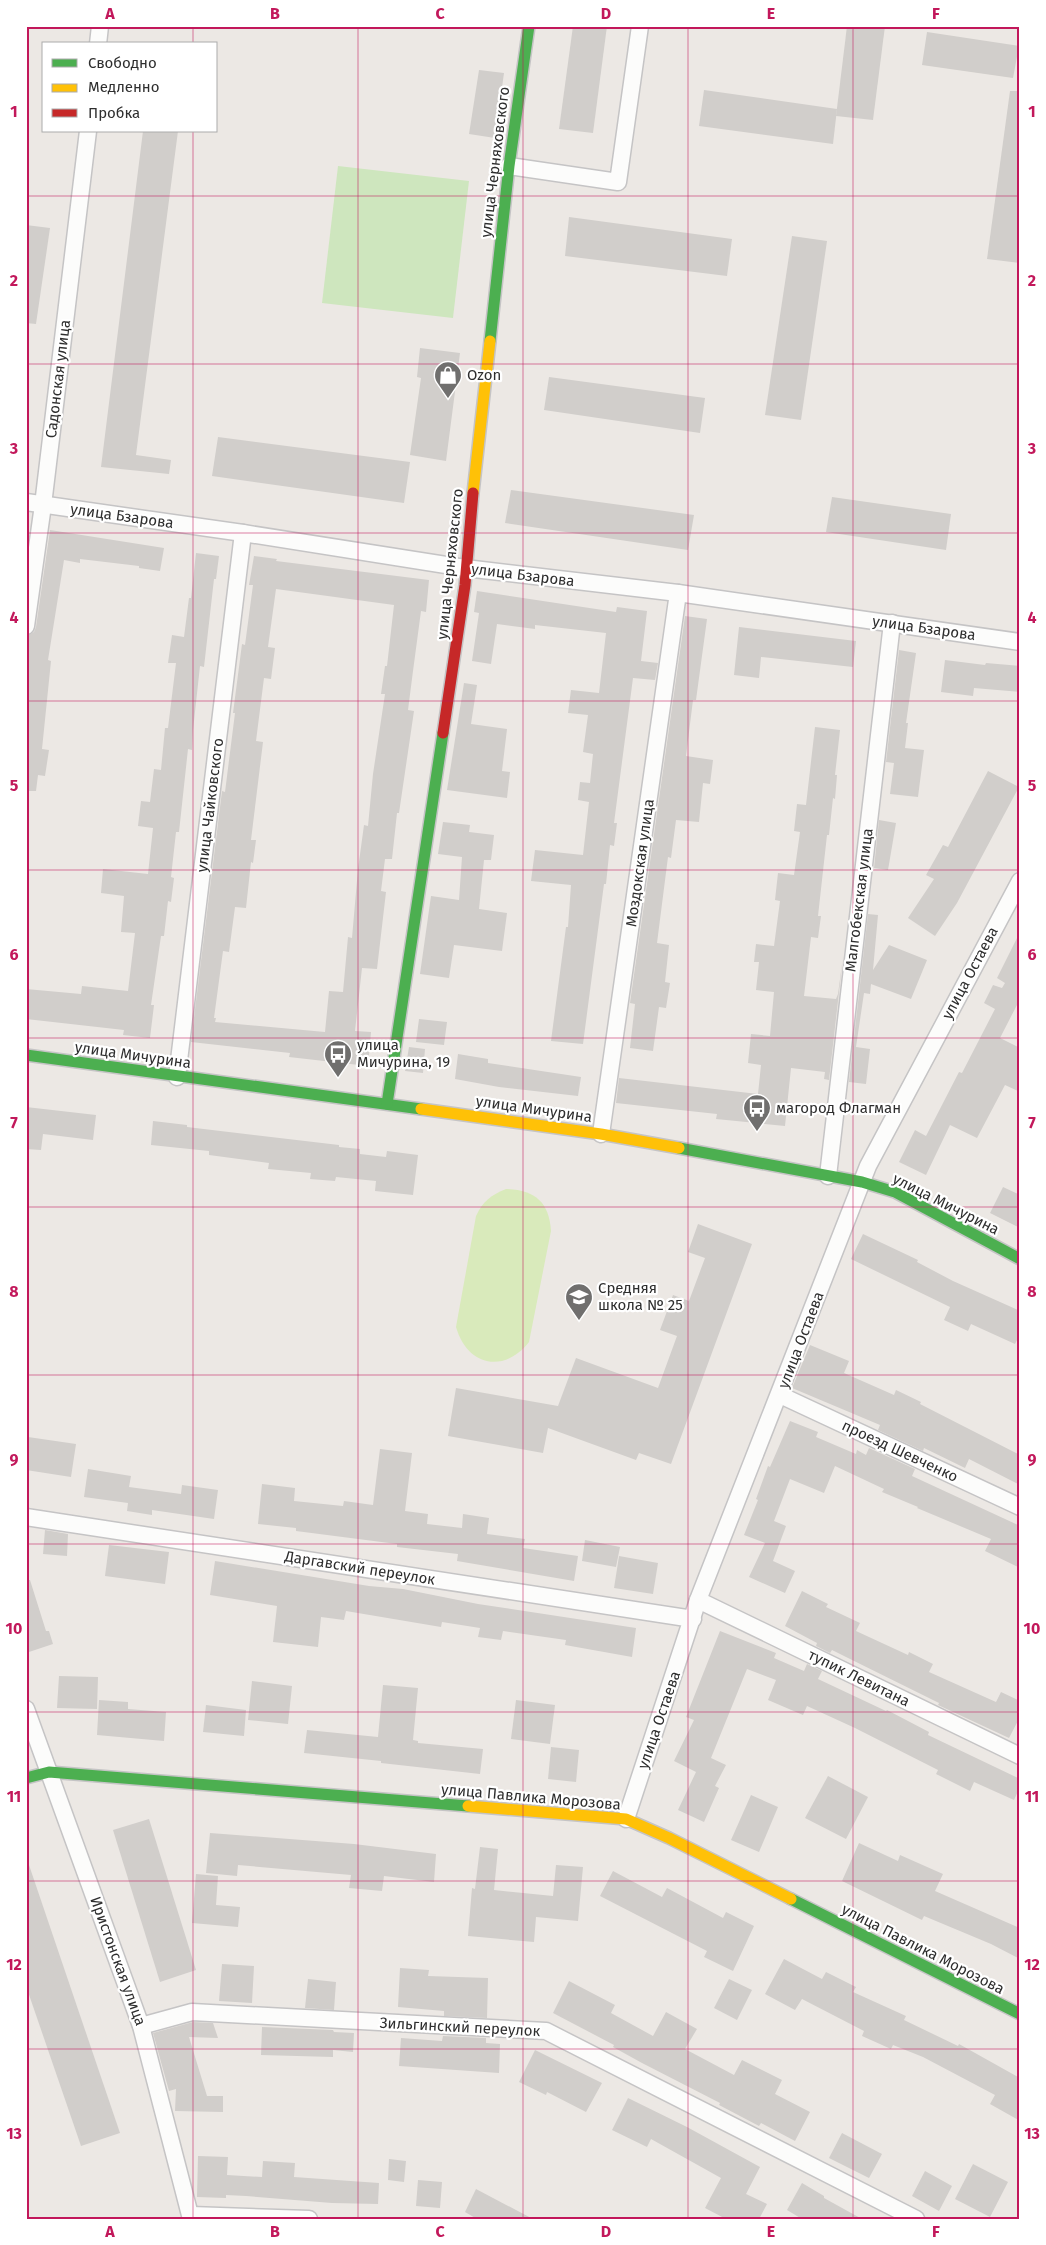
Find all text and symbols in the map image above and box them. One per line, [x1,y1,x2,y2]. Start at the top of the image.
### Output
text: A [104,4,115,23]
text: B [270,4,280,23]
text: C [435,4,445,23]
text: D [601,4,611,23]
text: E [767,4,775,23]
text: F [932,4,940,23]
legend [42,42,218,132]
text: Свободно [88,54,157,72]
text: Медленно [88,78,160,96]
street label: улица Черняховского [477,86,513,238]
text: 1 [10,102,18,121]
text: 1 [1028,102,1036,121]
text: Пробка [88,104,140,122]
text: 2 [10,271,18,290]
text: 2 [1028,271,1036,290]
street label: Садонская улица [42,319,74,439]
shop icon: Ozon [433,360,463,399]
place label: Ozon [467,366,501,384]
text: 3 [9,439,18,458]
text: 3 [1027,439,1036,458]
street label: улица Черняховского [433,488,467,640]
street label: улица Бзарова [69,500,175,532]
street label: улица Бзарова [470,560,576,590]
text: 4 [9,608,19,627]
text: 4 [1027,608,1037,627]
street label: улица Бзарова [871,612,977,644]
street label: улица Чайковского [193,737,227,873]
text: 5 [10,776,19,795]
text: 5 [1028,776,1037,795]
street label: Моздокская улица [622,798,658,928]
street label: Малгобекская улица [841,827,877,973]
street label: улица Остаева [938,924,1002,1022]
text: 6 [9,945,19,964]
text: 6 [1027,945,1037,964]
place label: улица Мичурина, 19 [357,1036,450,1071]
street label: улица Мичурина [74,1038,192,1072]
bus stop icon: улица Мичурина, 19 [323,1039,353,1078]
street label: улица Мичурина [475,1092,593,1126]
bus stop icon: магород Флагман [742,1093,772,1132]
place label: магород Флагман [776,1099,901,1117]
text: 7 [10,1113,18,1132]
text: 7 [1028,1113,1036,1132]
street label: улица Мичурина [890,1169,1002,1239]
place label: Средняя школа № 25 [598,1279,683,1314]
text: 8 [9,1282,19,1301]
school or university icon: Средняя школа № 25 [564,1282,594,1321]
text: 8 [1027,1282,1037,1301]
street label: улица Остаева [774,1289,828,1391]
street label: проезд Шевченко [839,1416,961,1486]
text: 9 [10,1450,19,1469]
text: 9 [1028,1450,1037,1469]
street label: Даргавский переулок [283,1547,437,1589]
text: 10 [6,1619,22,1638]
text: 10 [1024,1619,1040,1638]
street label: тупик Левитана [805,1646,913,1710]
street label: улица Остаева [634,1669,684,1771]
street label: улица Павлика Морозова [441,1780,621,1814]
text: 11 [7,1787,21,1806]
text: 11 [1025,1787,1039,1806]
street label: Иристонская улица [86,1894,150,2028]
street label: улица Павлика Морозова [839,1900,1007,1998]
text: 12 [6,1955,22,1974]
text: 12 [1024,1955,1040,1974]
street label: Зильгинский переулок [379,2014,541,2040]
text: 13 [6,2124,22,2143]
text: 13 [1024,2124,1040,2143]
text: A [104,2222,115,2241]
text: B [270,2222,280,2241]
text: C [435,2222,445,2241]
text: D [601,2222,611,2241]
text: E [767,2222,775,2241]
text: F [932,2222,940,2241]

